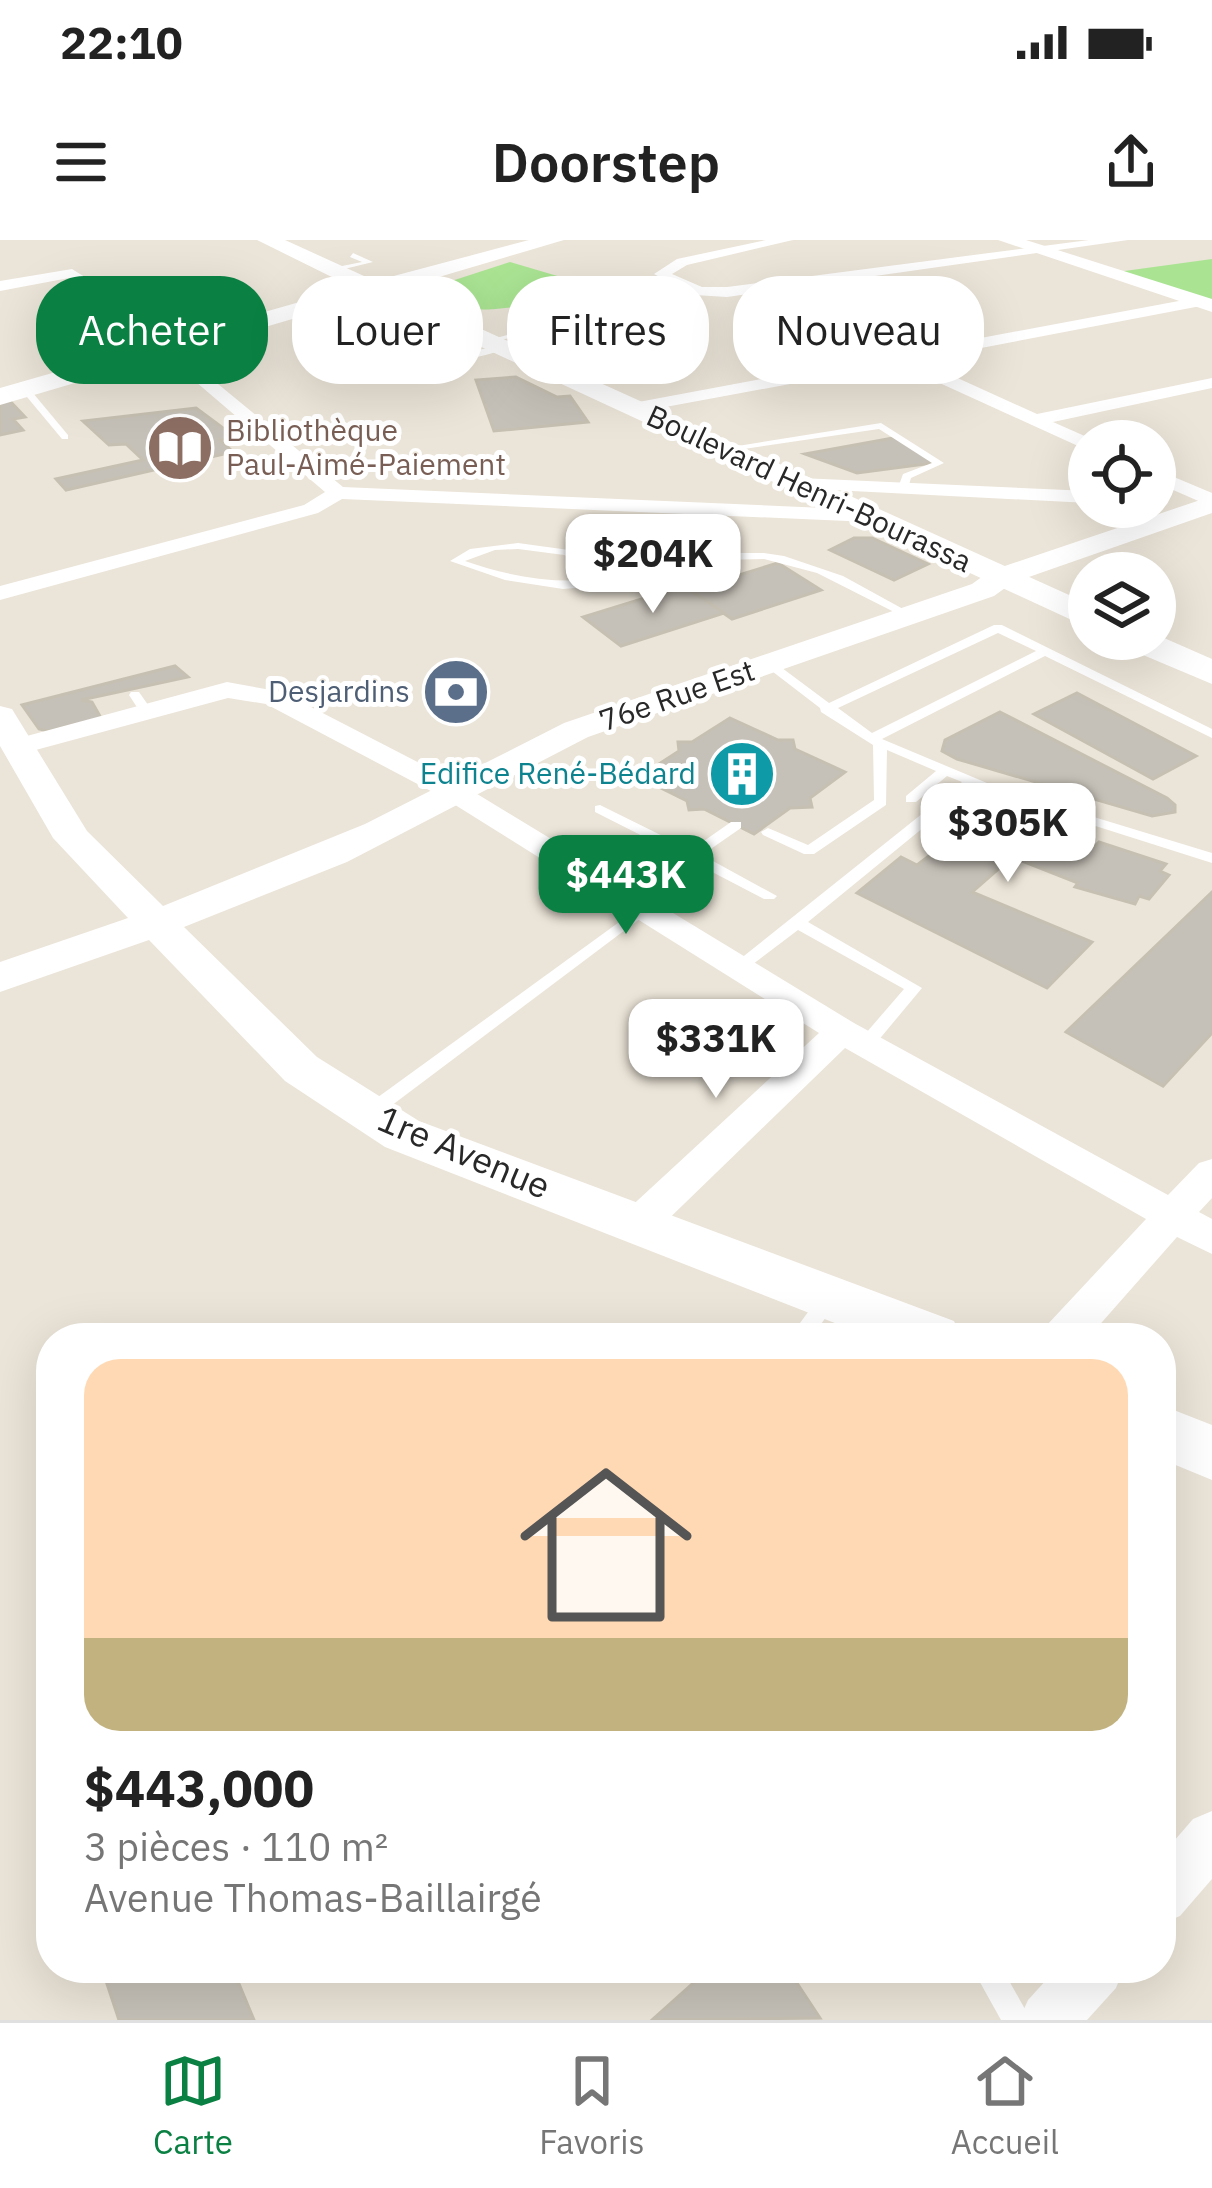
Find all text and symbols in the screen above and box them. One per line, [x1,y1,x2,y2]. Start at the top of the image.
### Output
text: 22:10 [60,13,183,71]
text: Doorstep [492,127,720,197]
icon: menu [48,129,114,195]
icon: share [1098,129,1164,195]
chip: Acheter [36,276,268,384]
chip: Louer [292,276,483,384]
chip: Filtres [507,276,709,384]
chip: Nouveau [733,276,984,384]
street label: Boulevard Henri-Bourassa [641,395,978,580]
place label: Bibliothèque Paul-Aimé-Paiement [226,410,506,483]
library icon: Bibliothèque Paul-Aimé-Paiement [145,413,215,483]
map controls [1068,420,1176,660]
button: locate [1068,420,1176,528]
pin: $204K [569,514,737,616]
text: $204K [593,527,713,578]
button: layers [1068,552,1176,660]
street label: 76e Rue Est [594,650,759,739]
bank icon: Desjardins [421,657,491,727]
place label: Desjardins [268,671,410,710]
building icon: Edifice René-Bédard [707,739,777,809]
place label: Edifice René-Bédard [420,753,696,792]
pin: $305K [924,783,1092,885]
text: $305K [948,796,1068,847]
pin: $443K [542,835,710,937]
text: $443K [566,848,686,899]
pin: $331K [632,999,800,1101]
text: $331K [656,1012,776,1063]
street label: 1re Avenue [371,1094,558,1209]
icon: home [498,1437,714,1653]
text: $443,000 [84,1755,314,1821]
text: 3 pièces · 110 m² [84,1821,388,1872]
text: Avenue Thomas-Baillairgé [84,1872,542,1923]
tab: Carte [153,2048,233,2163]
tab: Favoris [539,2048,645,2163]
tab: Accueil [951,2048,1059,2163]

